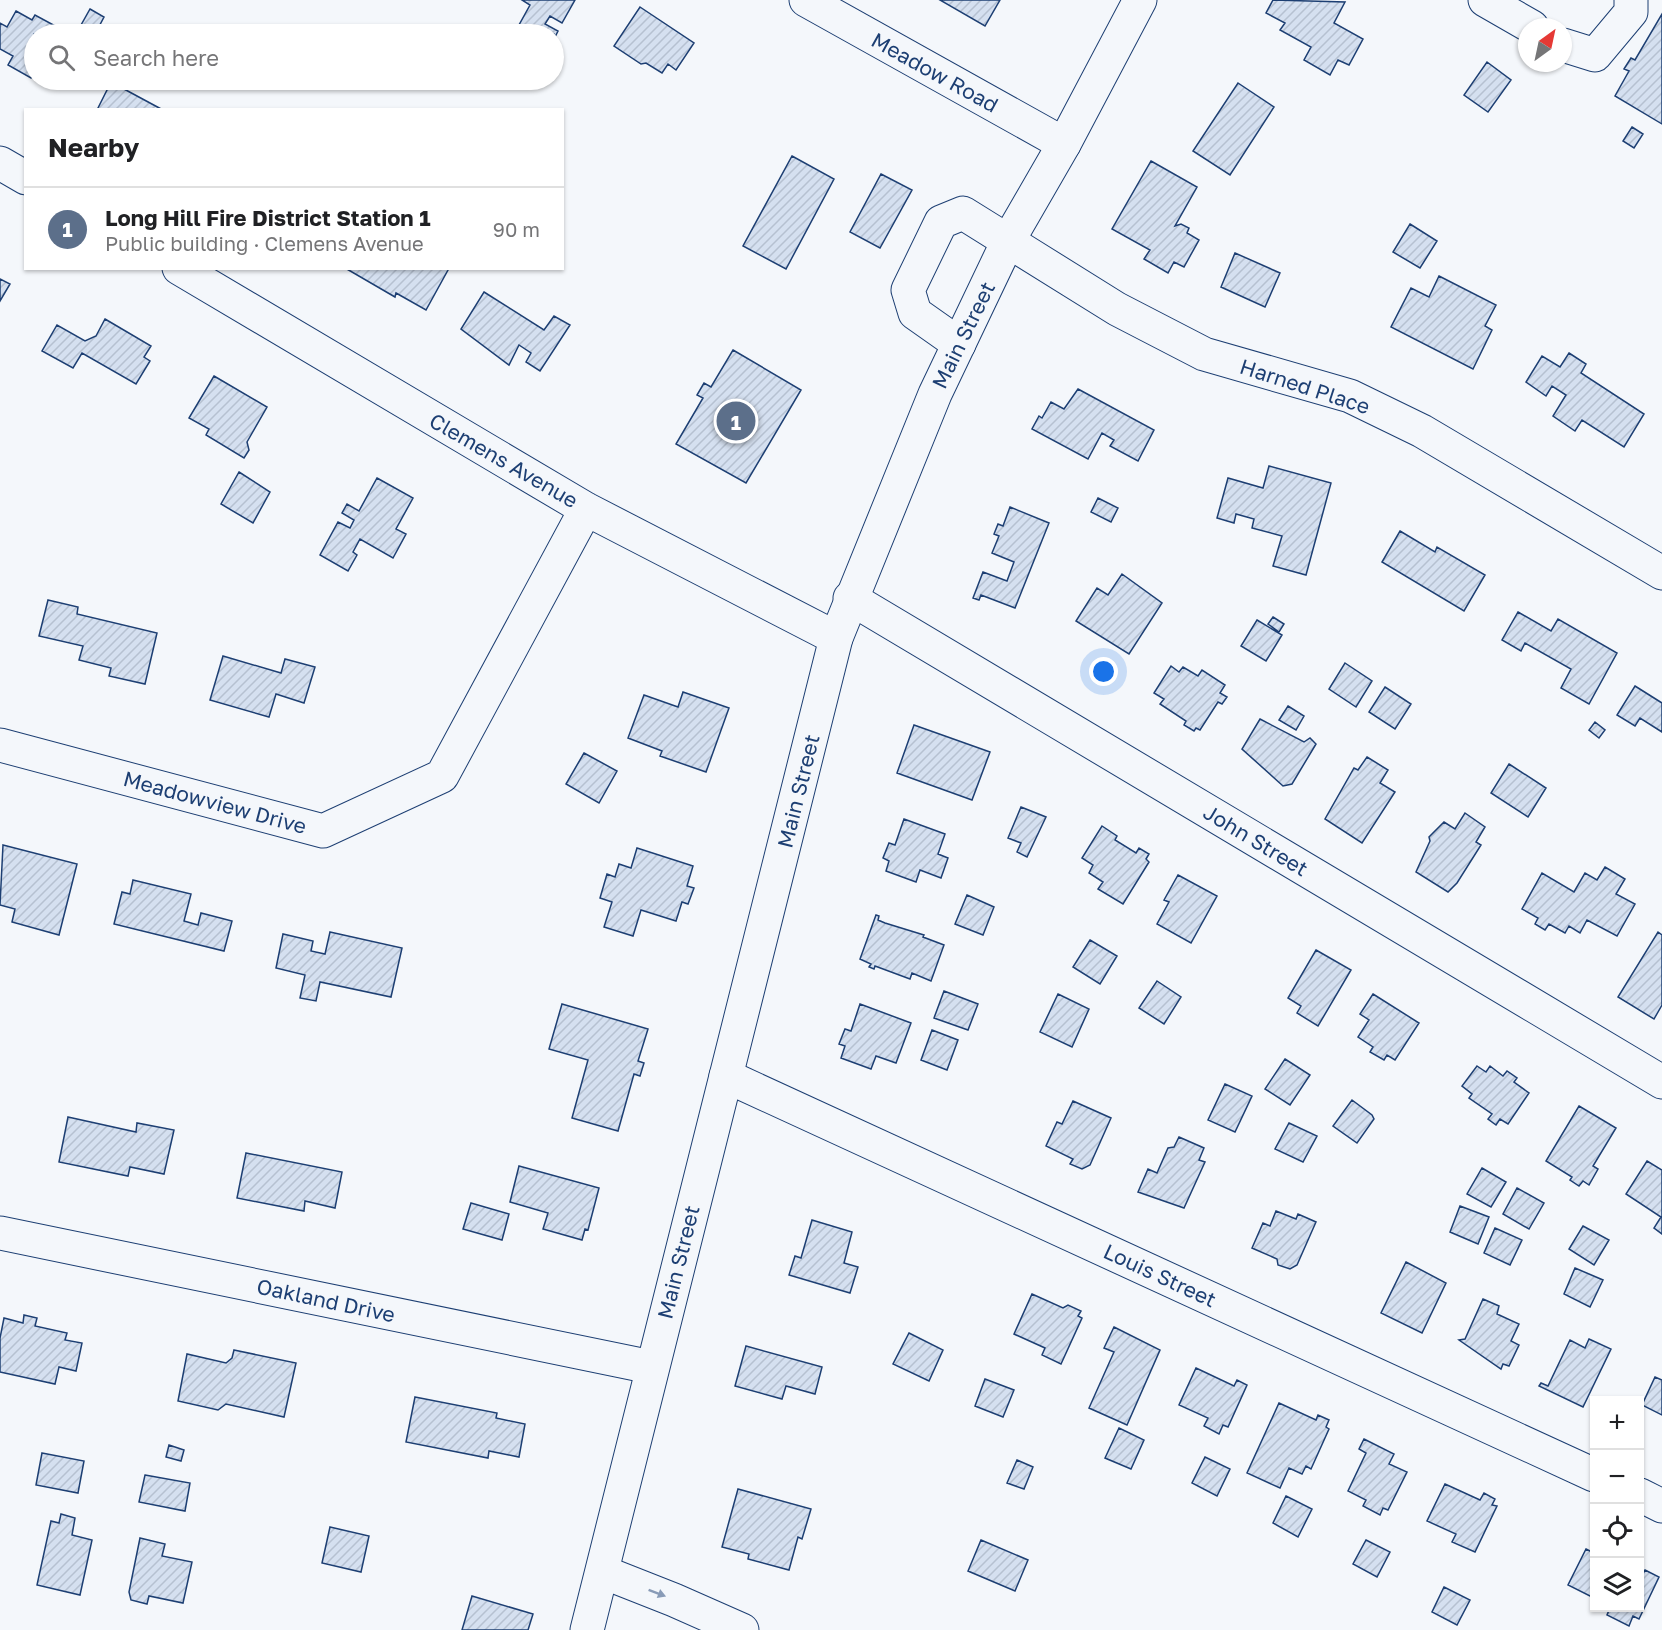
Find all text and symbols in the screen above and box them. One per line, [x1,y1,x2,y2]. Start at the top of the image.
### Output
north arrow [1518,18,1572,72]
search box [24,24,564,90]
street label: Meadow Road [867,26,1003,118]
icon: search [45,41,78,74]
text: Search here [93,44,219,71]
text: Nearby [48,132,139,163]
text: Long Hill Fire District Station 1 [105,204,431,231]
text: 1 [62,217,73,241]
text: 90 m [493,217,540,241]
text: Public building · Clemens Avenue [105,231,424,255]
street label: Main Street [926,277,1000,393]
street label: Harned Place [1237,353,1373,419]
pin: 1 [716,398,756,444]
street label: Clemens Avenue [425,407,583,513]
your location [1089,657,1118,686]
street label: Main Street [771,732,825,850]
street label: Meadowview Drive [121,765,309,839]
street label: John Street [1199,799,1313,881]
street label: Main Street [651,1203,705,1321]
street label: Louis Street [1100,1238,1220,1312]
street label: Oakland Drive [254,1273,398,1327]
map controls [1590,1396,1644,1612]
button: + [1590,1396,1644,1450]
button: − [1590,1450,1644,1504]
button: locate [1590,1504,1644,1558]
button: layers [1590,1558,1644,1612]
one-way arrow [648,1589,666,1598]

